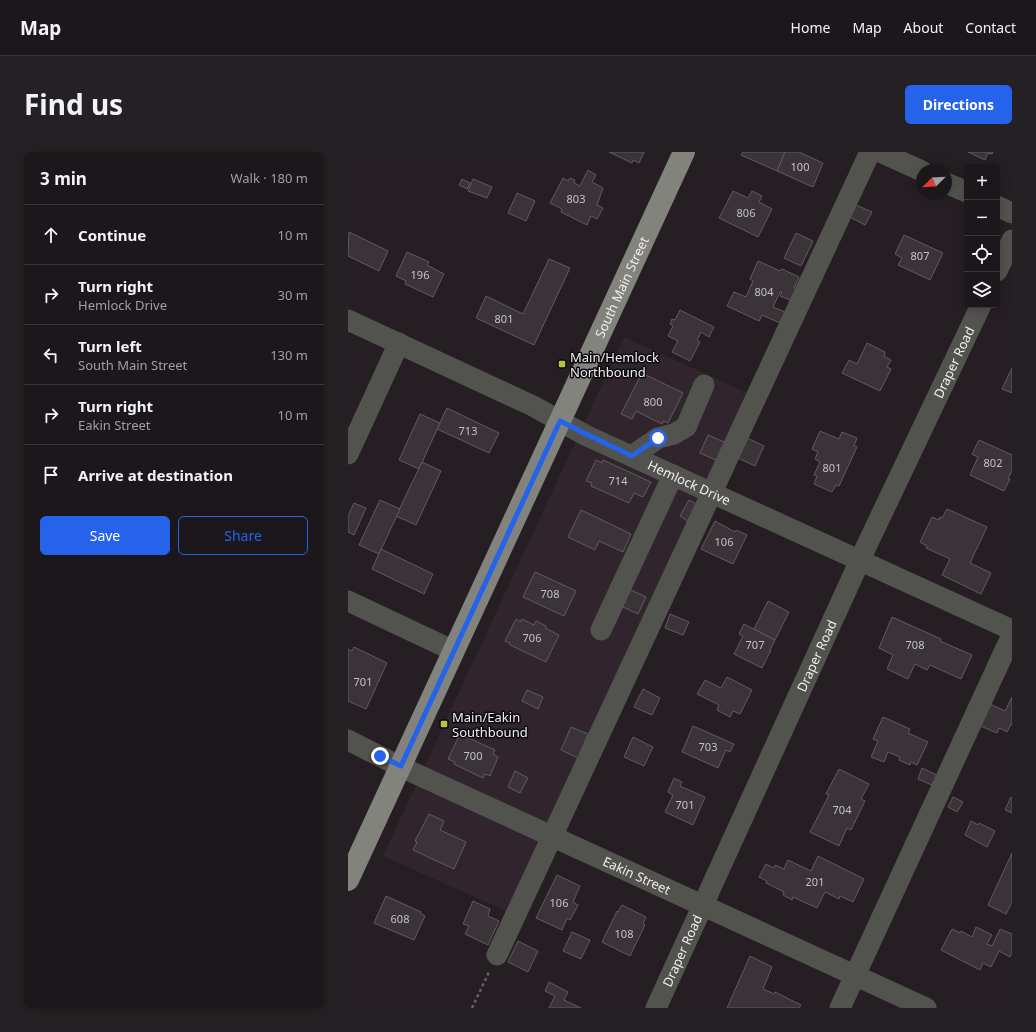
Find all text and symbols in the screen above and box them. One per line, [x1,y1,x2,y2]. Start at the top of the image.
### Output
text: Map [20,15,61,41]
text: Home [791,18,830,37]
text: Map [852,18,882,37]
text: About [904,18,943,37]
text: Contact [965,18,1016,37]
text: Find us [24,85,123,123]
button: Directions [905,85,1012,124]
house number: 100 [791,159,809,174]
north arrow [916,164,952,200]
map controls [964,164,1000,308]
button: + [964,164,1000,200]
text: 3 min [40,167,87,190]
text: Walk · 180 m [230,169,308,187]
house number: 803 [567,191,585,206]
button: − [964,200,1000,236]
house number: 806 [737,205,755,220]
icon: ahead [40,224,62,246]
text: Continue [78,225,146,245]
text: 10 m [278,226,308,244]
street label: South Main Street [591,233,653,341]
button: locate [964,236,1000,272]
house number: 807 [911,248,929,263]
house number: 196 [411,267,429,282]
button: layers [964,272,1000,308]
text: Turn right [78,276,153,296]
icon: right [40,284,62,306]
house number: 804 [755,284,774,299]
text: 30 m [278,286,308,304]
text: Hemlock Drive [78,296,167,314]
house number: 801 [495,311,513,326]
street label: Draper Road [929,324,978,401]
text: Turn left [78,336,142,356]
icon: left [40,344,62,366]
text: 130 m [270,346,308,364]
place label: Main/Hemlock Northbound [570,348,659,381]
text: South Main Street [78,356,187,374]
marker: Main/Hemlock Northbound [557,359,567,369]
house number: 800 [644,394,662,409]
text: Turn right [78,396,153,416]
icon: right [40,404,62,426]
text: 10 m [278,406,308,424]
text: Eakin Street [78,416,151,434]
house number: 713 [459,423,477,438]
route start [649,429,667,447]
house number: 802 [984,455,1002,470]
street label: Hemlock Drive [645,456,733,509]
house number: 801 [823,460,841,475]
icon: arrive [40,464,62,486]
text: Arrive at destination [78,465,233,485]
house number: 714 [609,473,628,488]
button: Save [40,516,170,555]
button: Share [178,516,308,555]
house number: 106 [715,534,733,549]
house number: 708 [541,586,559,601]
street label: Draper Road [792,617,841,695]
house number: 706 [523,630,541,645]
house number: 707 [746,637,764,652]
house number: 708 [906,637,924,652]
house number: 701 [354,674,372,689]
place label: Main/Eakin Southbound [452,708,528,741]
marker: Main/Eakin Southbound [439,719,449,729]
house number: 703 [699,739,717,754]
route end [371,747,389,765]
house number: 700 [464,748,482,763]
house number: 701 [676,797,694,812]
house number: 704 [833,802,852,817]
street label: Eakin Street [600,852,674,899]
house number: 201 [806,874,824,889]
house number: 106 [550,895,568,910]
house number: 608 [391,911,409,926]
street label: Draper Road [658,912,706,990]
house number: 108 [615,926,633,941]

